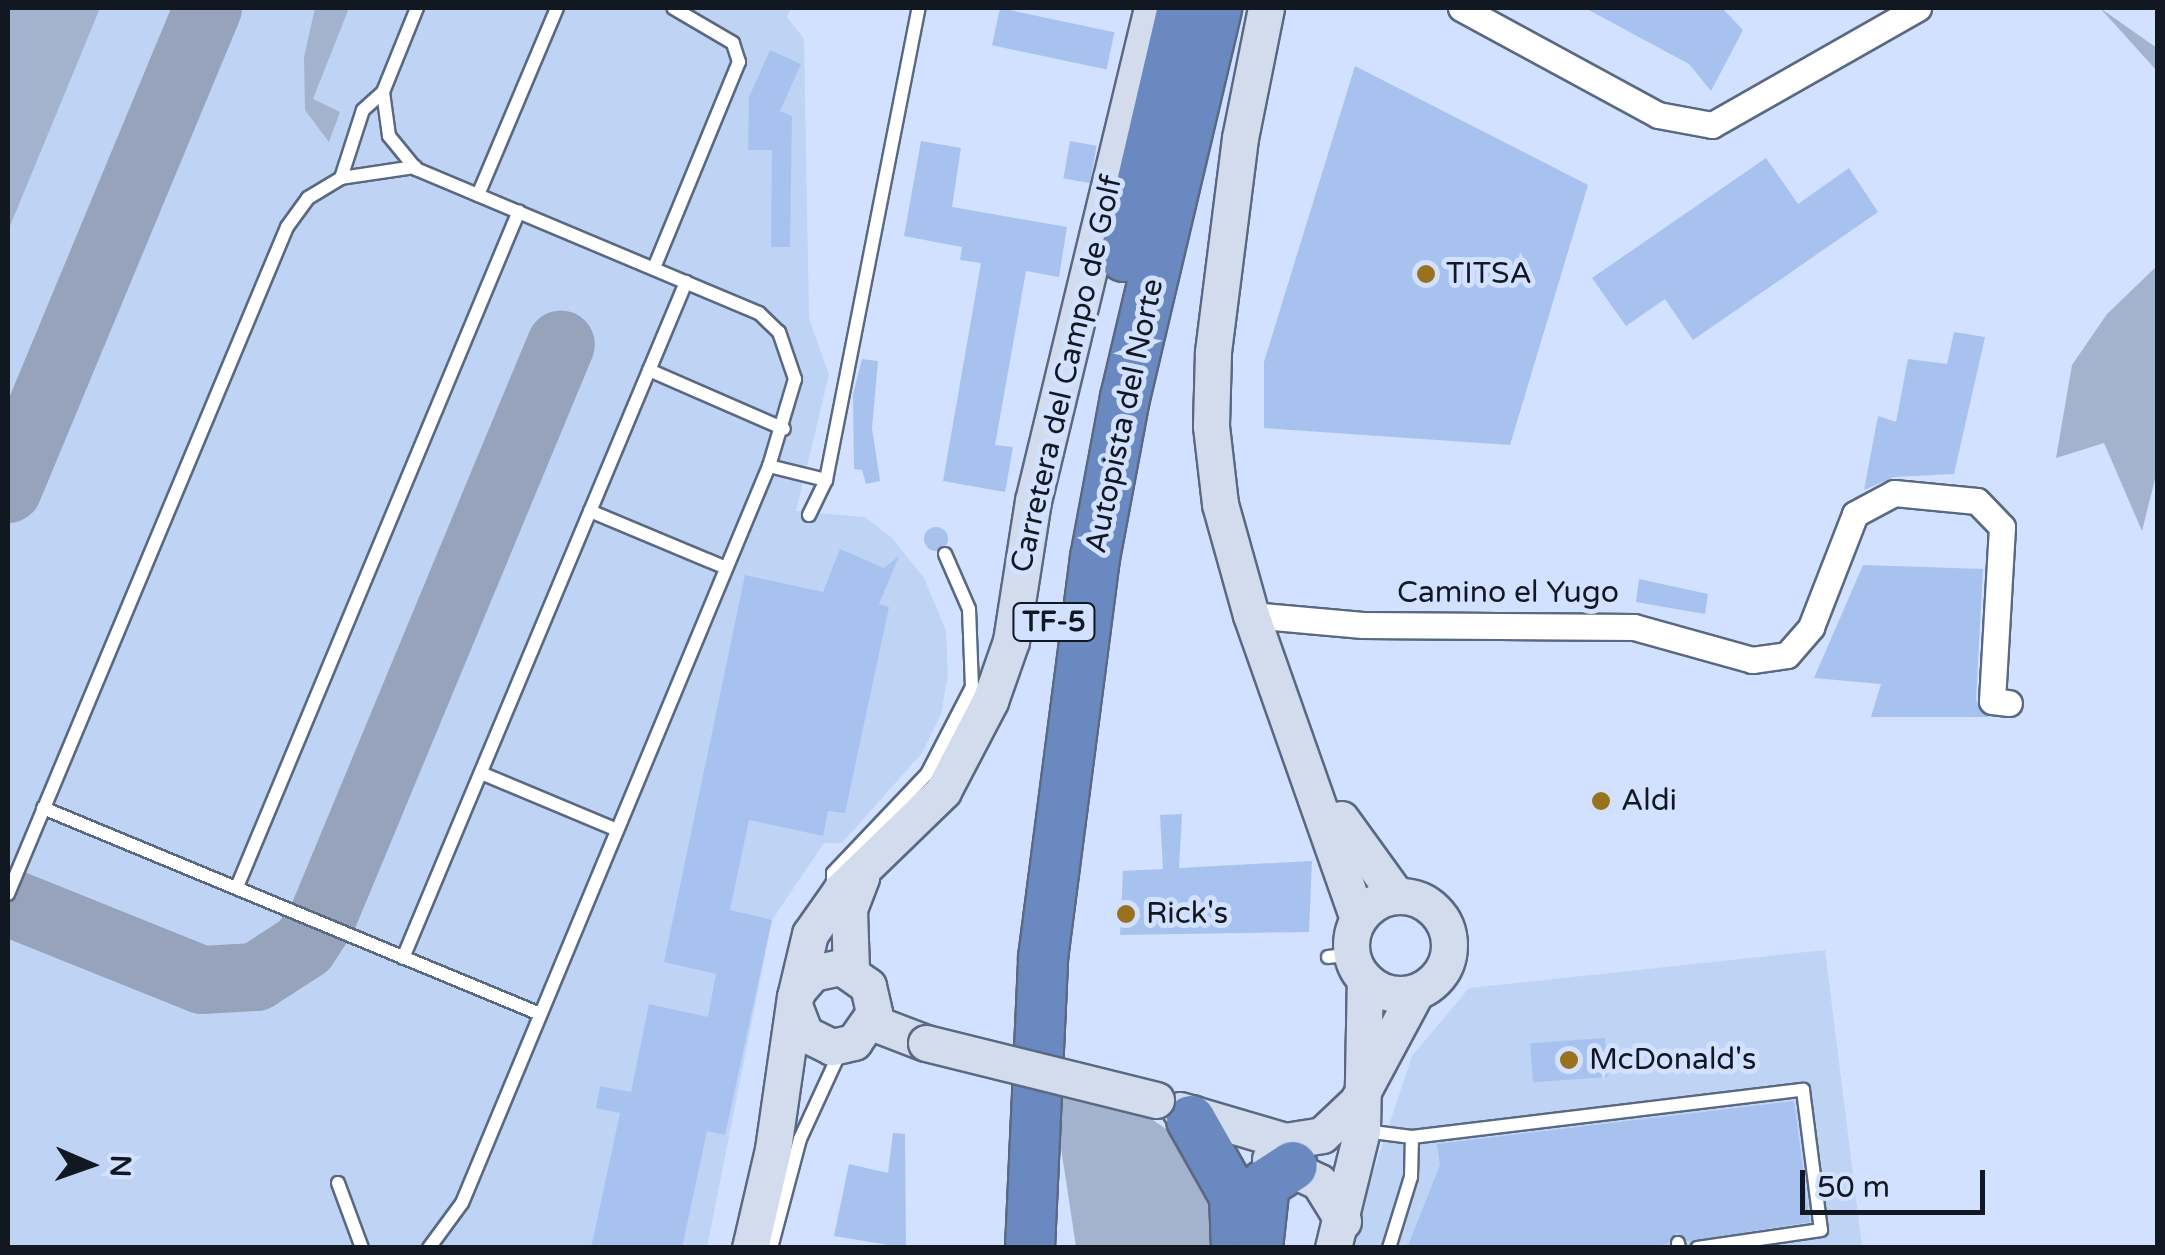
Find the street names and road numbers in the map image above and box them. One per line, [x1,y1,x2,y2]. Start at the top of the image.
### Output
street label: Carretera del Campo de Golf [1004,172,1130,576]
street label: Autopista del Norte [1078,276,1172,556]
street label: Camino el Yugo [1397,575,1619,611]
road number: TF-5 [1012,599,1096,645]

